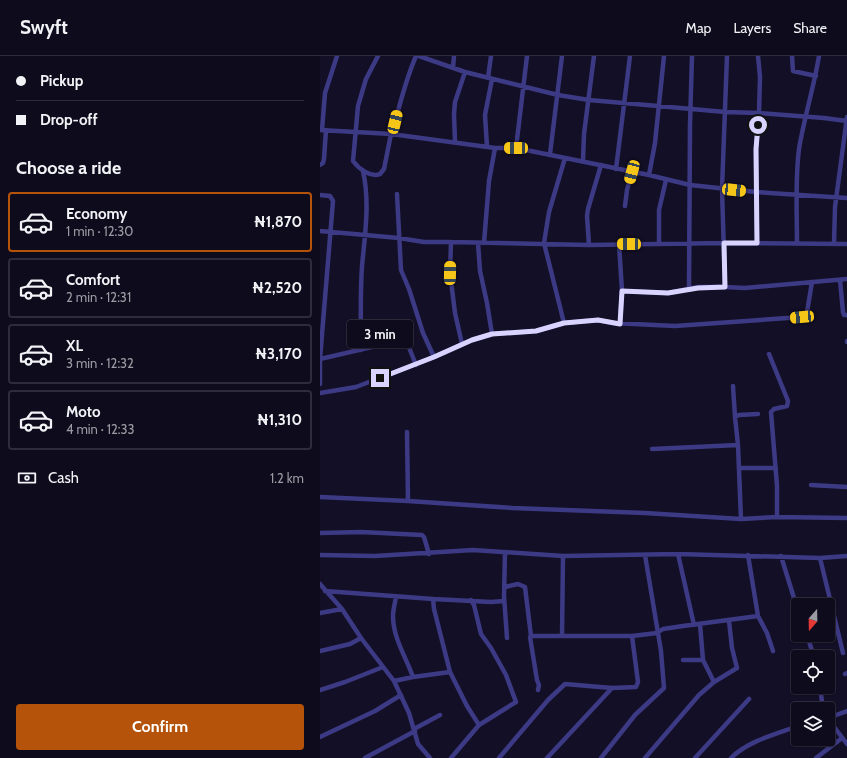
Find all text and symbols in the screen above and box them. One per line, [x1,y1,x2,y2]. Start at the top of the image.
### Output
text: Swyft [20,16,68,39]
text: Map [686,19,711,37]
text: Layers [733,19,771,37]
text: Share [793,19,827,37]
text: Pickup [40,72,83,90]
car [386,109,404,135]
text: Drop-off [40,111,98,129]
route start [749,116,767,134]
car [504,142,528,154]
text: Choose a ride [16,157,121,179]
car [623,159,641,185]
car [721,183,747,197]
icon: car [18,204,54,240]
text: Economy [66,205,127,223]
text: ₦1,870 [254,213,302,231]
text: 1 min · 12:30 [66,223,133,239]
car [617,238,641,250]
car [444,261,456,285]
icon: car [18,270,54,306]
text: Comfort [66,271,120,289]
text: ₦2,520 [252,279,302,297]
text: 2 min · 12:31 [66,289,131,305]
car [790,310,814,324]
callout: 3 min [347,320,413,348]
text: 3 min [364,326,396,342]
icon: car [18,336,54,372]
text: XL [66,337,83,355]
text: ₦3,170 [255,345,302,363]
text: 3 min · 12:32 [66,355,134,371]
route end [371,369,389,387]
icon: car [18,402,54,438]
text: Moto [66,403,100,421]
text: ₦1,310 [257,411,302,429]
text: 4 min · 12:33 [66,421,135,437]
icon: cash [16,467,38,489]
text: Cash [48,469,79,487]
text: 1.2 km [270,470,304,486]
north arrow [791,598,835,642]
map controls [791,598,835,746]
button: locate [791,650,835,694]
button: layers [791,702,835,746]
button: Confirm [16,704,304,750]

